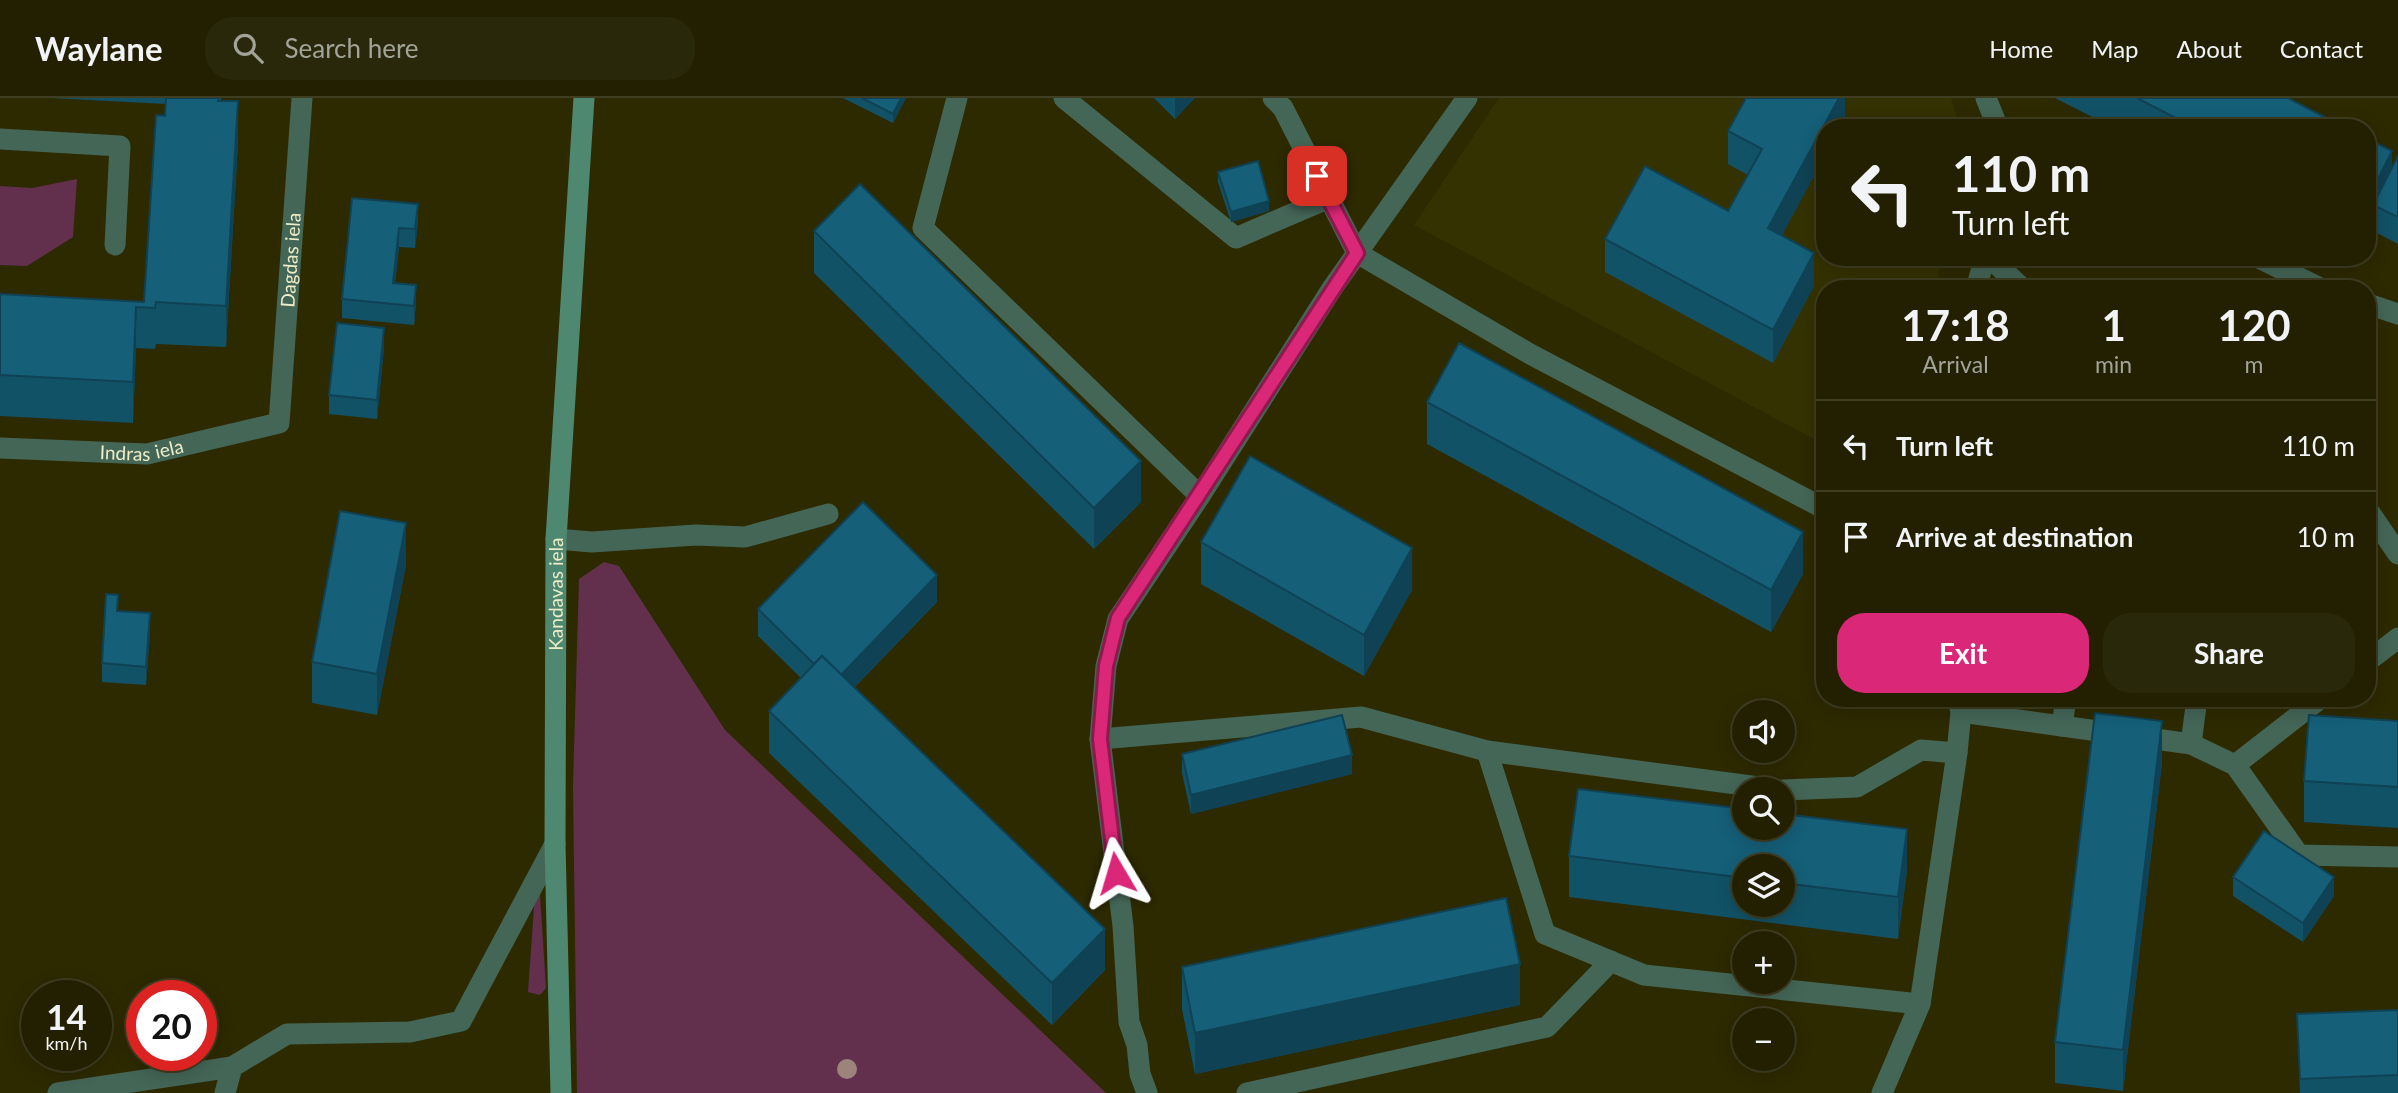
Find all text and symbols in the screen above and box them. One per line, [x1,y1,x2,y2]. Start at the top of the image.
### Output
search box [205,17,695,80]
text: Waylane [35,28,163,68]
icon: search [229,29,267,67]
text: Search here [285,32,419,64]
text: Home [1989,34,2053,63]
text: Map [2091,34,2139,63]
text: About [2177,34,2242,63]
text: Contact [2280,34,2363,63]
text: 110 m [1952,144,2090,202]
pin [1287,146,1347,206]
icon: left [1837,147,1928,238]
icon: arrive [1298,157,1336,195]
text: Turn left [1952,203,2069,242]
street label: Dagdas iela [275,212,305,308]
text: 17:18 [1901,300,2010,350]
text: 1 [2101,300,2126,350]
text: 120 [2218,300,2291,350]
text: Arrival [1922,350,1989,378]
text: min [2095,350,2132,378]
text: m [2245,350,2264,378]
icon: left [1837,427,1875,465]
text: Turn left [1896,430,1993,462]
text: 110 m [2282,430,2355,462]
street label: Indras iela [99,434,186,465]
icon: arrive [1837,518,1875,556]
text: Arrive at destination [1896,521,2133,553]
text: 10 m [2297,521,2355,553]
street label: Kandavas iela [544,537,567,651]
button: Exit [1837,613,2089,693]
button: Share [2103,613,2355,693]
map controls [1732,700,1795,1071]
button: sound [1732,700,1795,763]
button: search [1732,777,1795,840]
position arrow [1079,836,1153,910]
button: layers [1732,854,1795,917]
button: + [1732,931,1795,994]
speed limit sign: 20 [126,980,217,1071]
text: 14 [46,995,87,1037]
button: − [1732,1008,1795,1071]
text: km/h [45,1032,88,1054]

